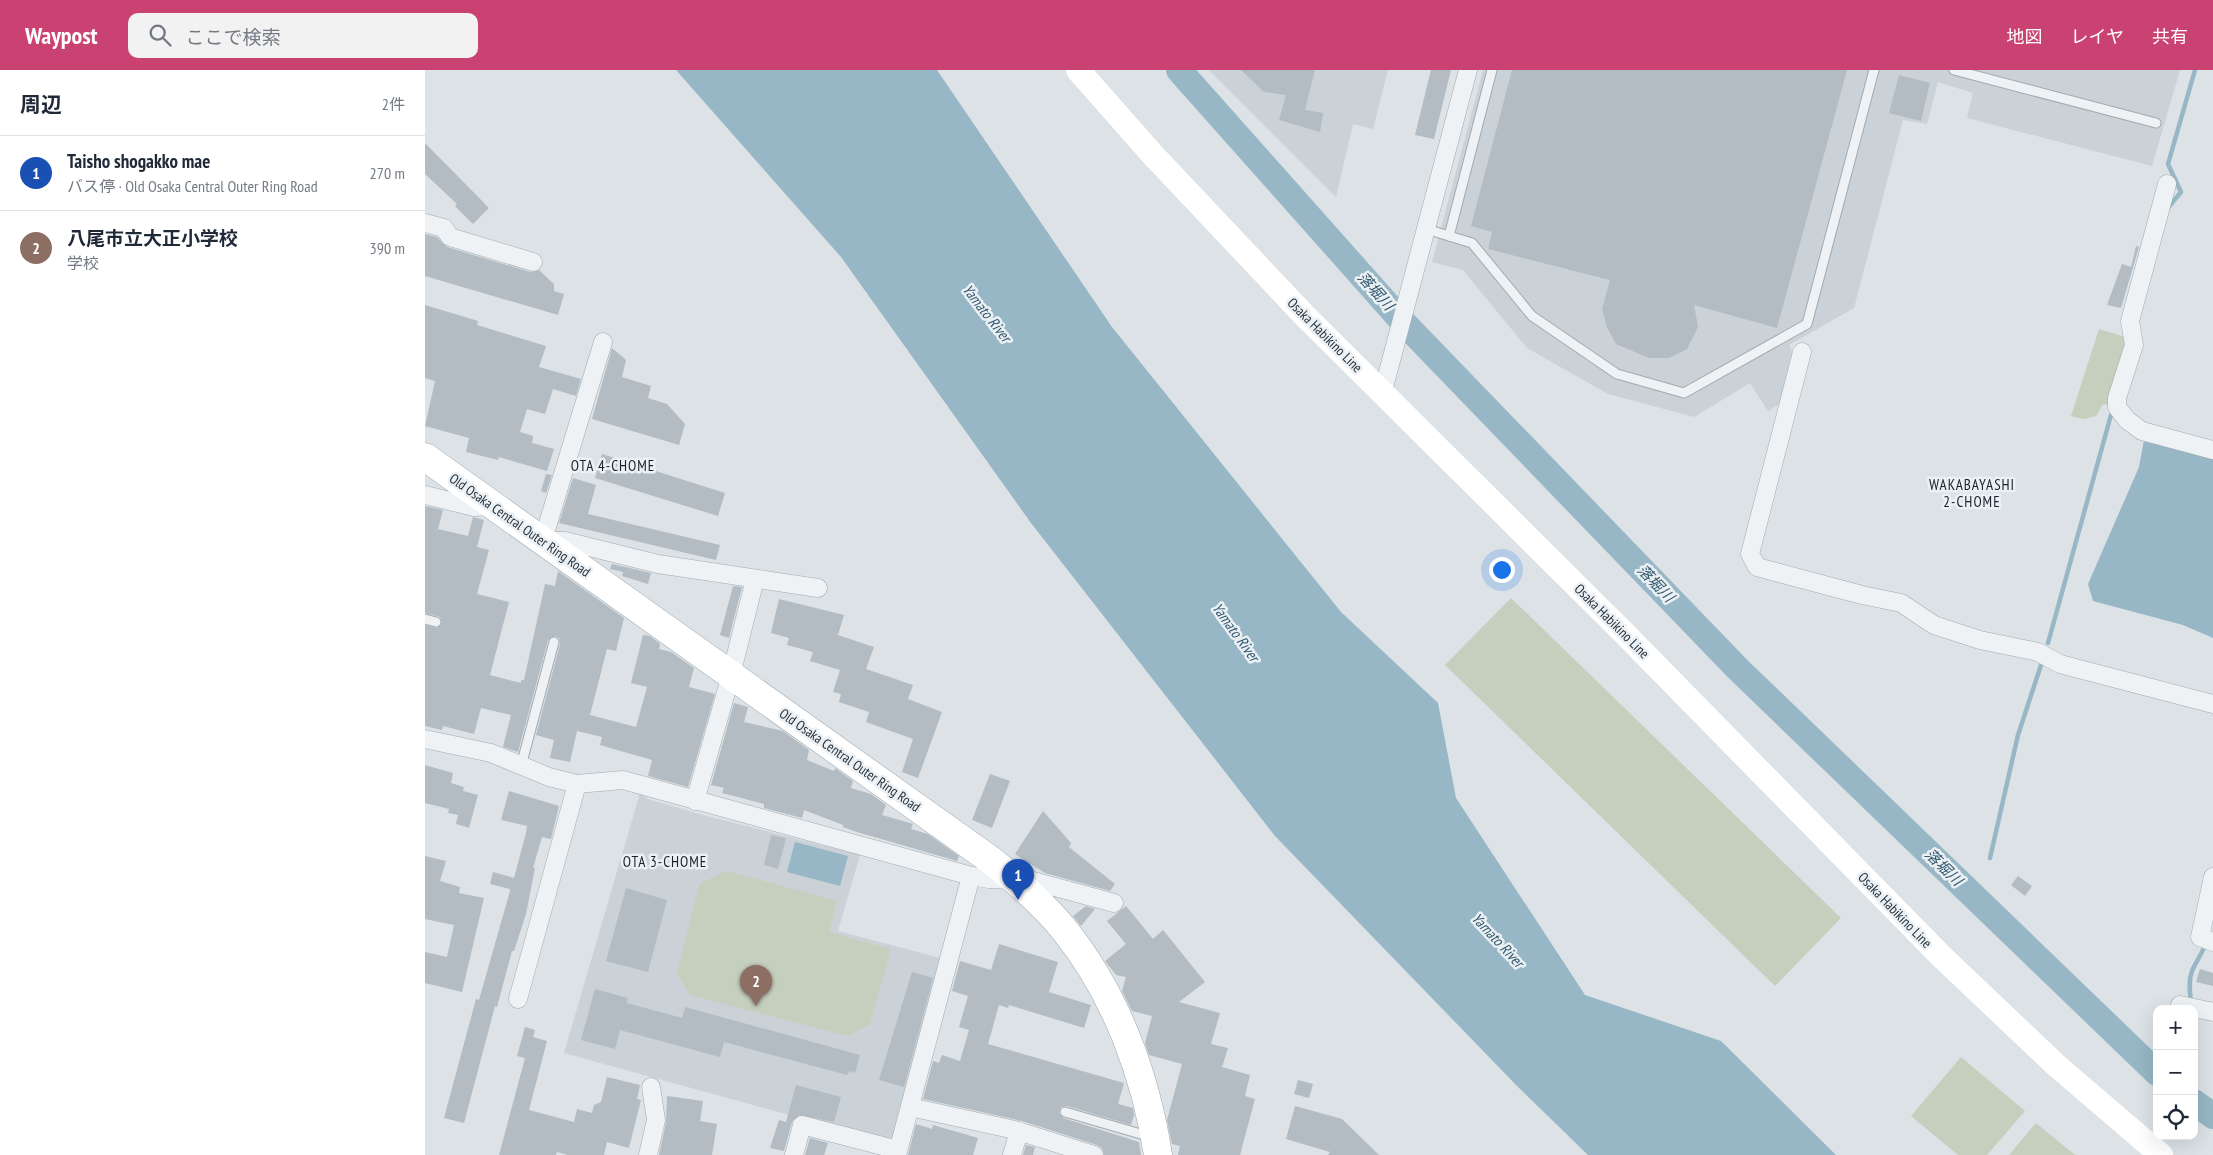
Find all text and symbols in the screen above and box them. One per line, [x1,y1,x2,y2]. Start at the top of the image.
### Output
search box [128,13,478,58]
text: Waypost [25,20,98,51]
icon: search [146,21,174,49]
text: ここで検索 [186,25,281,49]
text: 地図 [2007,25,2043,48]
text: レイヤ [2071,25,2124,48]
text: 共有 [2152,25,2188,48]
text: 周辺 [20,91,62,118]
text: 2件 [382,94,405,114]
text: Taisho shogakko mae [67,149,210,173]
text: 1 [32,163,40,183]
text: 270 m [370,163,405,183]
text: バス停 · Old Osaka Central Outer Ring Road [67,176,318,196]
text: 八尾市立大正小学校 [67,226,238,250]
text: 2 [32,238,40,258]
text: 390 m [370,238,405,258]
text: 学校 [67,253,99,273]
water label: 落堀川 [1354,268,1399,316]
water label: Yamato River [959,280,1017,347]
street label: Osaka Habikino Line [1284,294,1366,376]
district label: OTA 4-CHOME [571,456,655,475]
street label: Old Osaka Central Outer Ring Road [446,469,594,581]
district label: WAKABAYASHI 2-CHOME [1929,475,2015,511]
your location [1489,557,1515,583]
water label: 落堀川 [1634,560,1680,607]
street label: Osaka Habikino Line [1571,580,1653,662]
water label: Yamato River [1208,599,1265,667]
street label: Old Osaka Central Outer Ring Road [776,704,924,816]
water label: 落堀川 [1921,845,1968,891]
district label: OTA 3-CHOME [623,852,707,871]
pin: 1 [1002,859,1034,900]
street label: Osaka Habikino Line [1854,868,1936,952]
water label: Yamato River [1468,909,1529,973]
pin: 2 [740,965,772,1006]
map controls [2153,1005,2198,1140]
button: + [2153,1005,2198,1050]
button: − [2153,1050,2198,1095]
button: locate [2153,1095,2198,1140]

